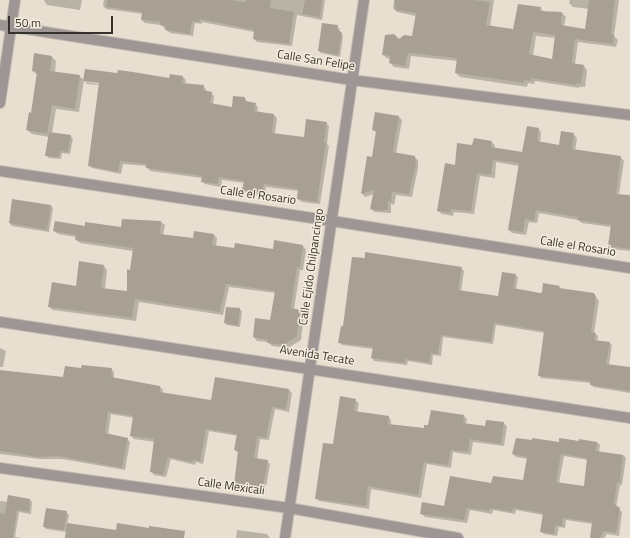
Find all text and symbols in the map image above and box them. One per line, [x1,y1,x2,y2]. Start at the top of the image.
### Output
scale bar [10,8,115,34]
text: 50 m [15,13,41,32]
street label: Calle San Felipe [276,48,356,74]
street label: Calle el Rosario [219,184,297,208]
street label: Calle Ejido Chilpancingo [297,208,327,326]
street label: Calle el Rosario [539,234,617,260]
street label: Avenida Tecate [279,343,355,369]
street label: Calle Mexicali [197,475,265,499]

